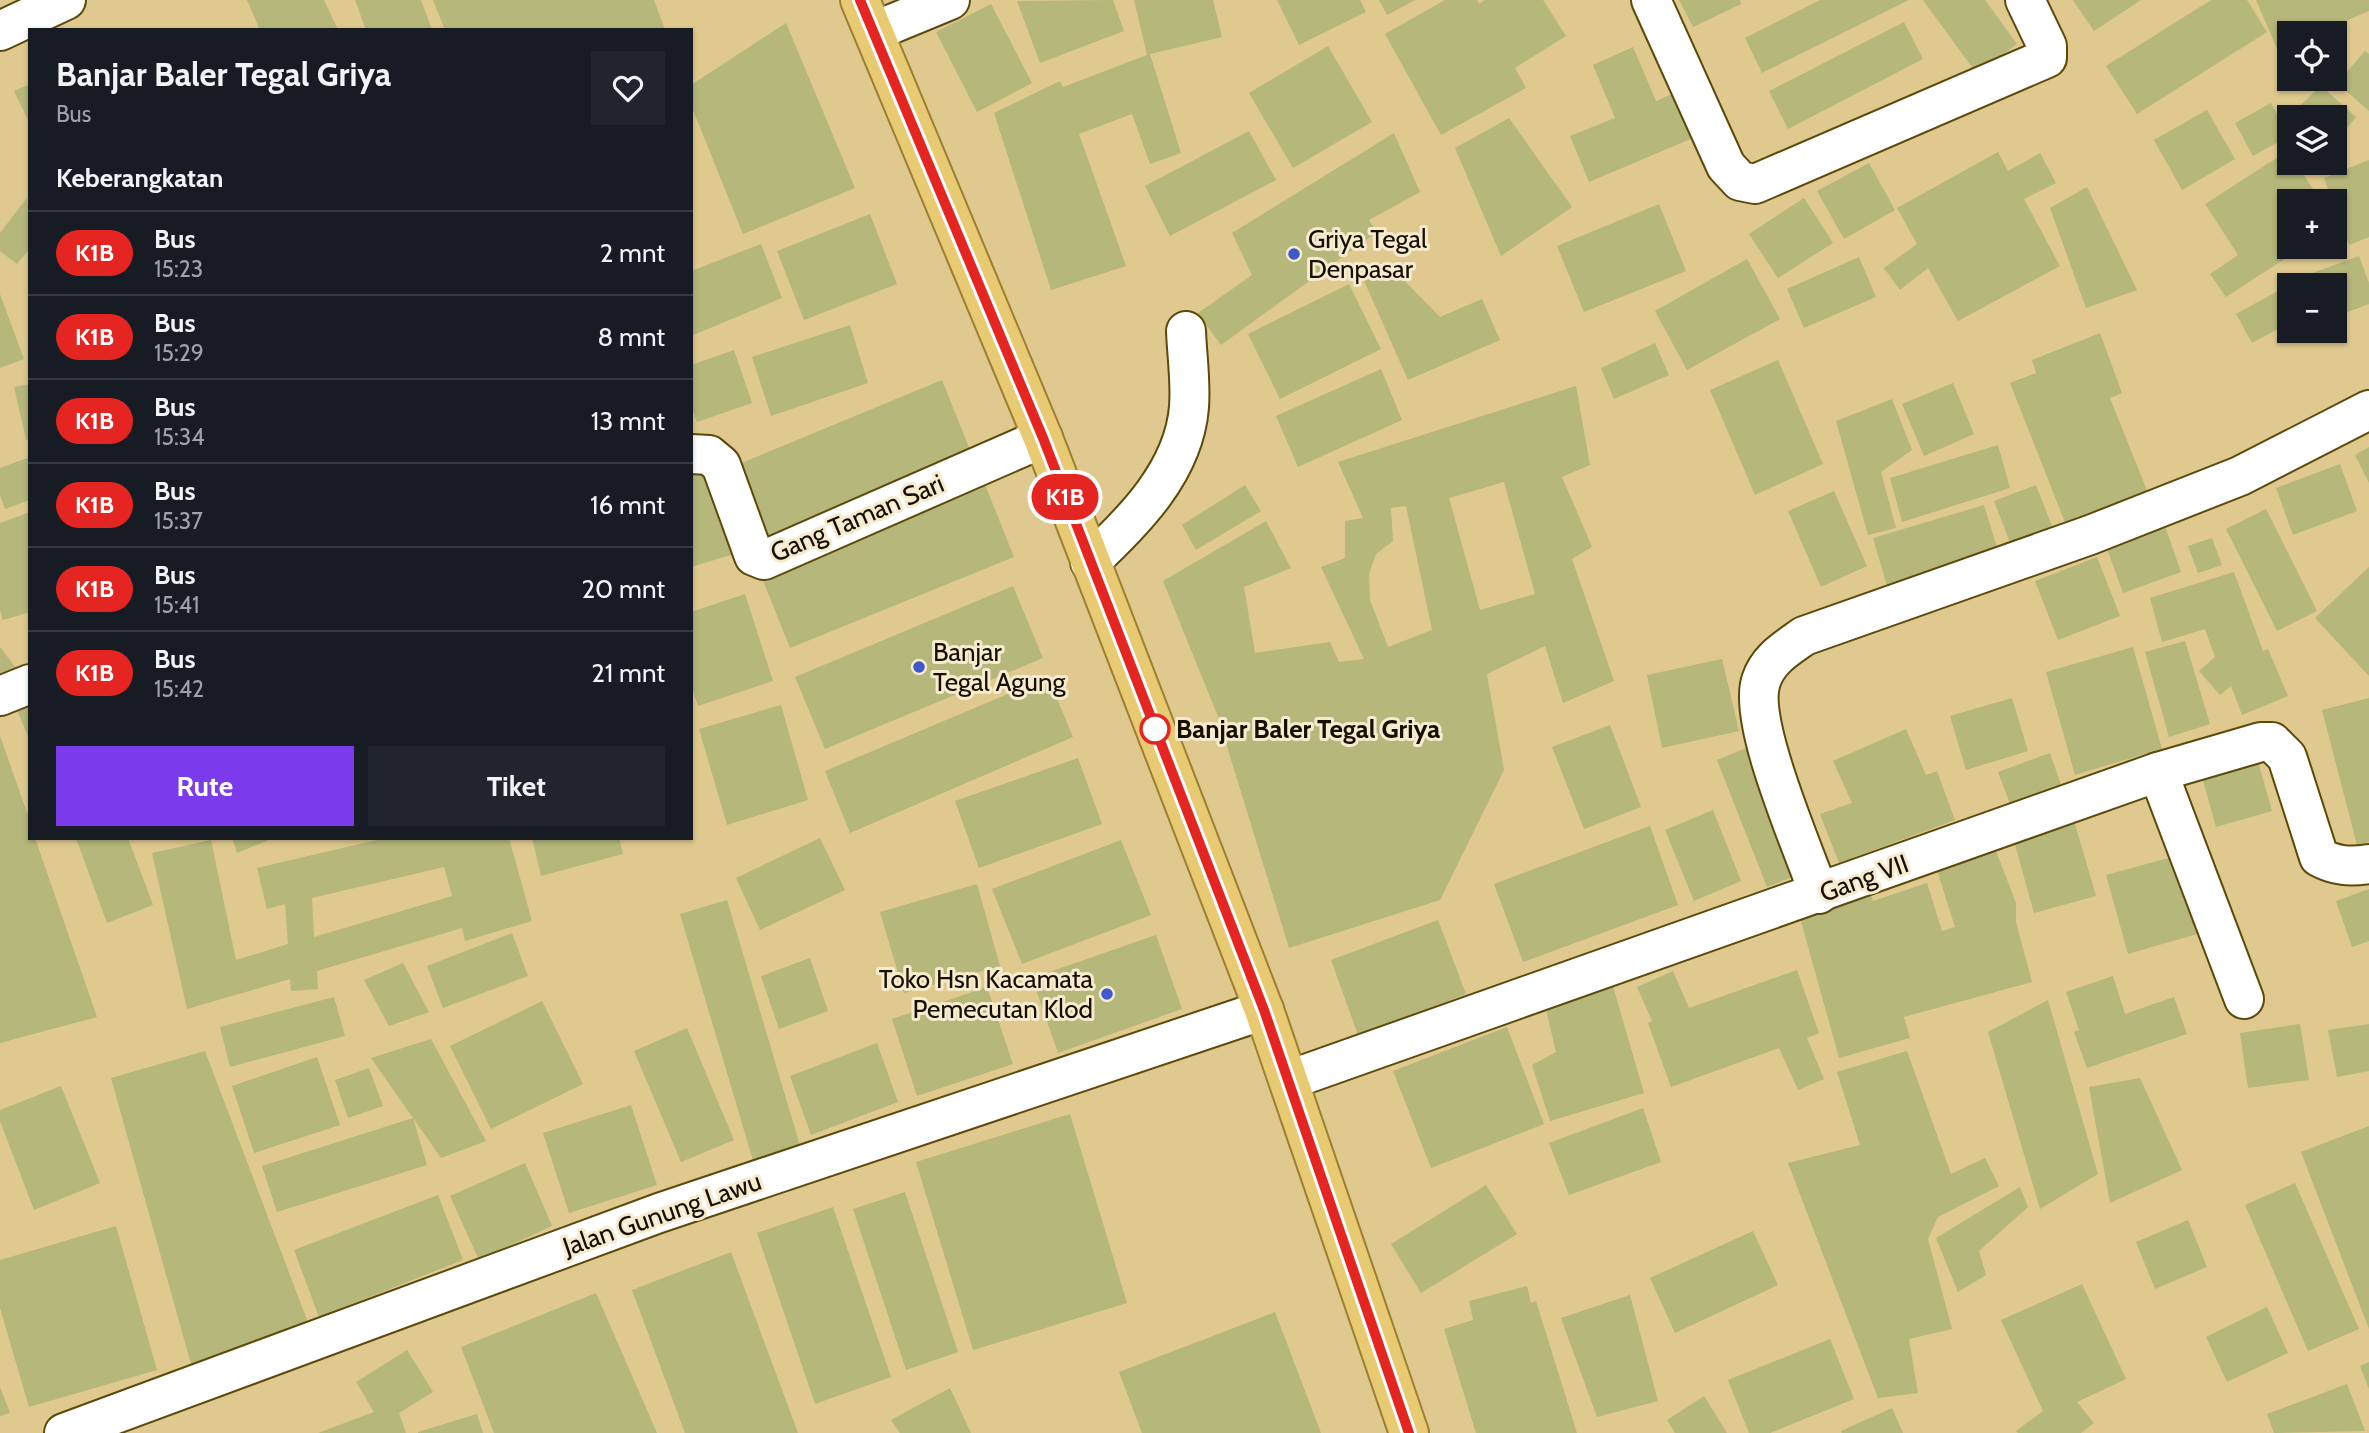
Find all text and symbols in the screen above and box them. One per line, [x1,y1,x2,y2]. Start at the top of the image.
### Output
map controls [2277,21,2347,343]
button: locate [2277,21,2347,91]
button: heart [591,51,665,125]
text: Banjar Baler Tegal Griya [56,54,391,94]
text: Bus [56,100,91,128]
button: layers [2277,105,2347,175]
text: Keberangkatan [56,162,223,194]
button: + [2277,189,2347,259]
text: Bus [154,223,195,255]
place label: Griya Tegal Denpasar [1308,223,1427,285]
text: 2 mnt [600,237,665,269]
text: K1B [75,238,114,267]
marker: Griya Tegal Denpasar [1286,246,1302,262]
text: 15:23 [154,255,203,283]
button: − [2277,273,2347,343]
text: Bus [154,307,195,339]
text: 8 mnt [598,321,665,353]
text: K1B [75,322,114,351]
text: 15:29 [154,339,204,367]
text: Bus [154,391,195,423]
text: 13 mnt [591,405,665,437]
text: K1B [75,406,114,435]
text: 15:34 [154,423,204,451]
street label: Gang Taman Sari [766,467,948,569]
line badge: K1B [1025,474,1105,520]
text: Bus [154,475,195,507]
text: K1B [1046,482,1084,511]
text: 16 mnt [590,489,665,521]
text: K1B [75,490,114,519]
text: 15:37 [154,507,203,535]
text: Bus [154,559,195,591]
text: 20 mnt [581,573,665,605]
text: K1B [75,574,114,603]
text: 15:41 [154,591,200,619]
place label: Banjar Tegal Agung [933,636,1066,698]
text: Bus [154,643,195,675]
text: 21 mnt [591,657,665,689]
text: K1B [75,658,114,687]
marker: Banjar Tegal Agung [911,659,927,675]
text: 15:42 [154,675,204,703]
place label: Banjar Baler Tegal Griya [1176,713,1440,745]
marker: Banjar Baler Tegal Griya [1140,714,1170,744]
button: Rute [56,746,354,826]
button: Tiket [368,746,665,826]
street label: Gang VII [1815,847,1913,909]
place label: Toko Hsn Kacamata Pemecutan Klod [879,963,1094,1025]
marker: Toko Hsn Kacamata Pemecutan Klod [1099,986,1115,1002]
street label: Jalan Gunung Lawu [558,1165,765,1263]

